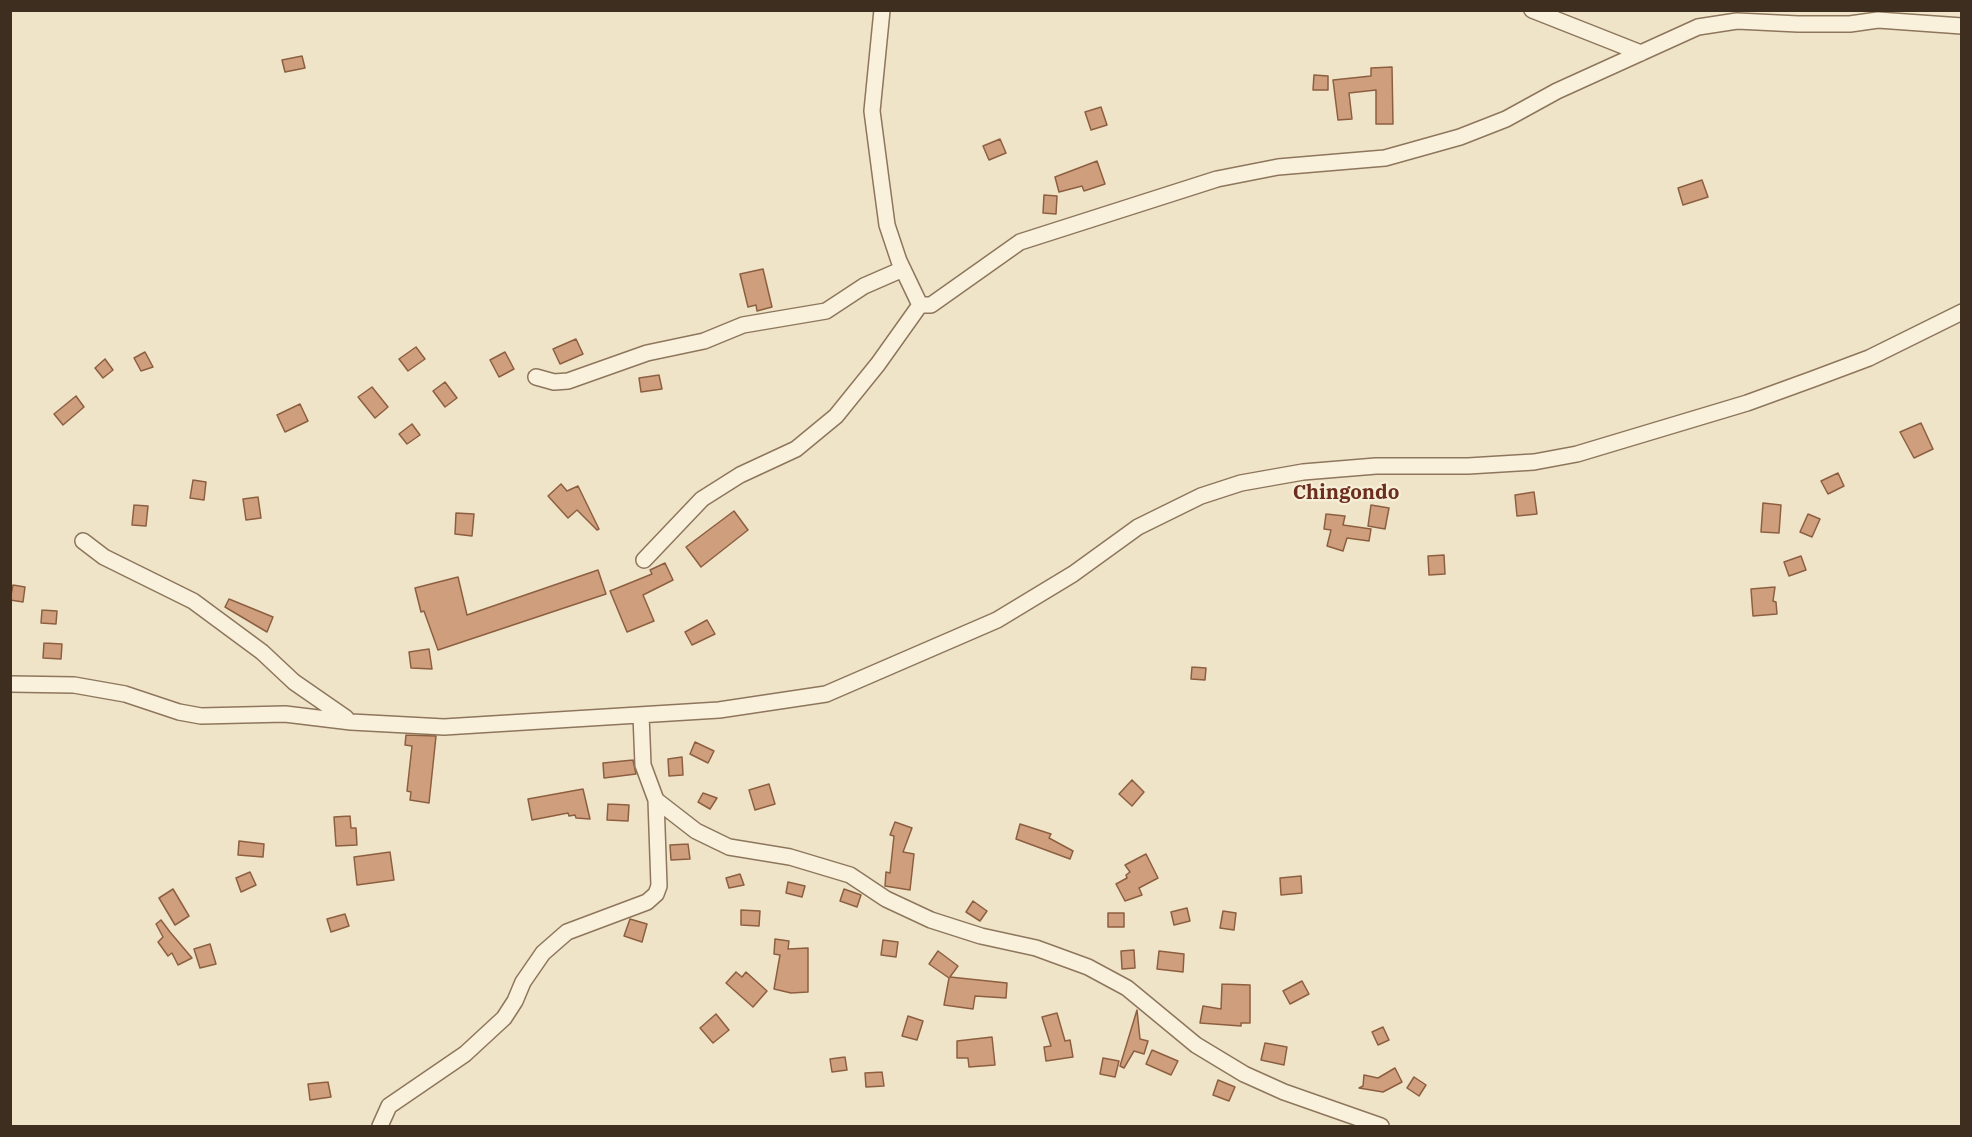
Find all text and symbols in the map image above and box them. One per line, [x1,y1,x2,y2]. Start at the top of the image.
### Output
district label: Chingondo [1293,481,1399,505]

